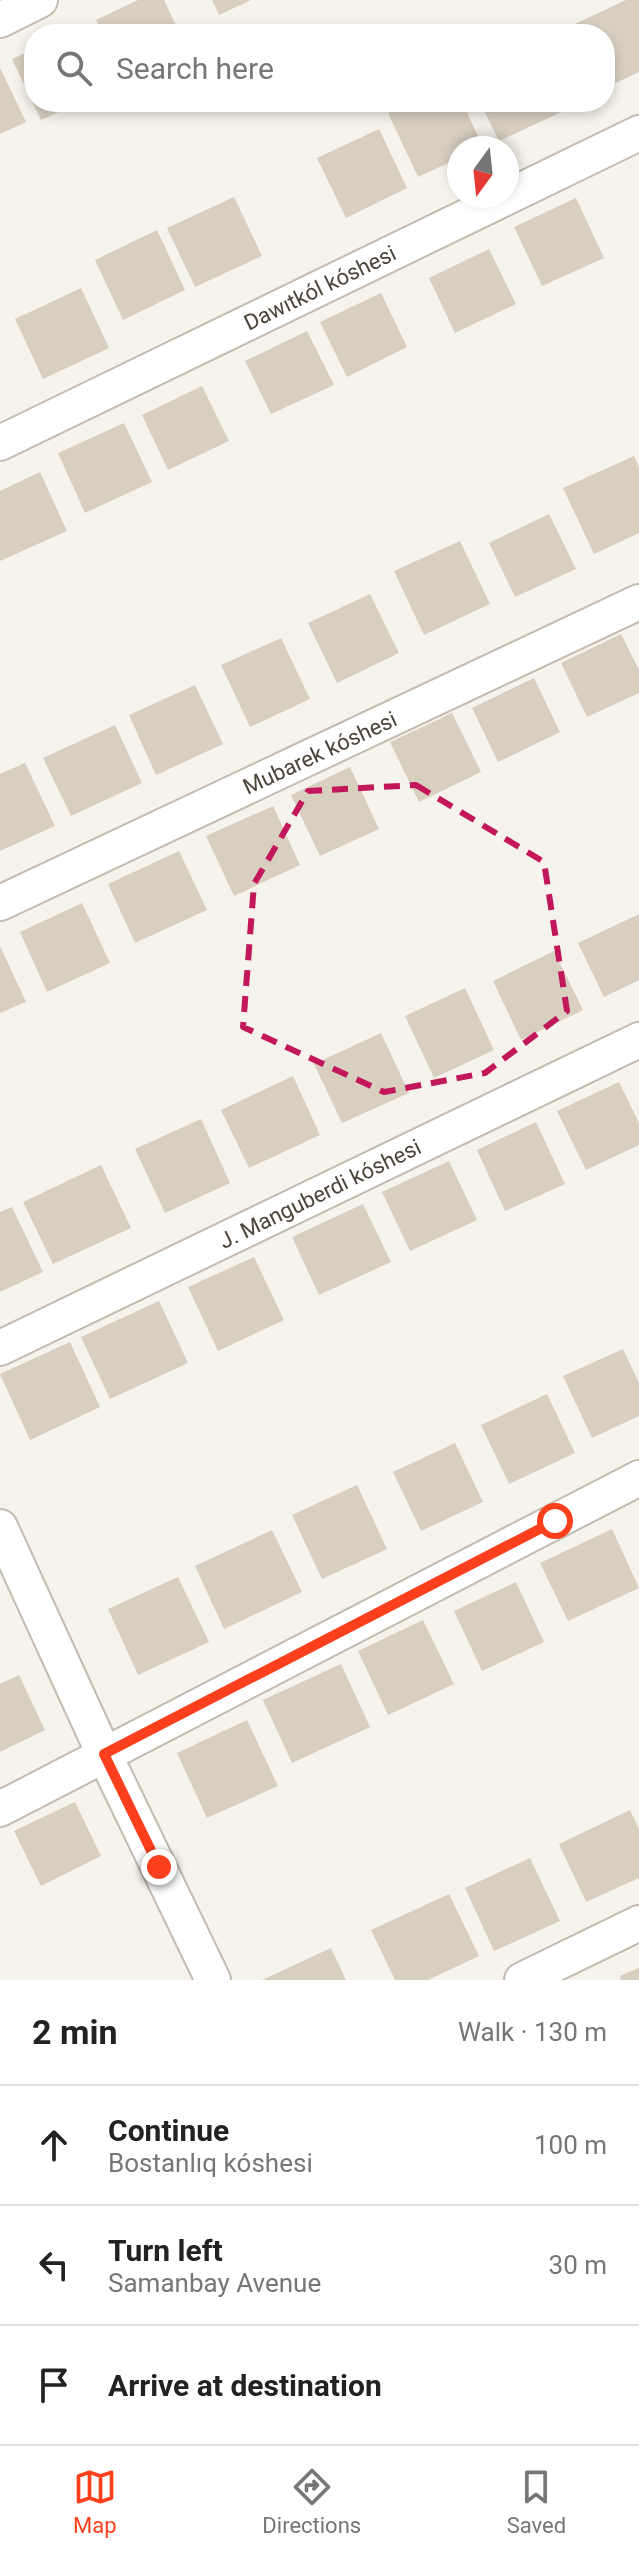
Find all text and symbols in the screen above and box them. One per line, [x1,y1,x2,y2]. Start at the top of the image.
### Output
search box [24,24,615,112]
icon: search [52,46,96,90]
text: Search here [116,51,274,86]
north arrow [447,136,519,208]
street label: Dawıtkól kóshesi [240,240,400,336]
street label: Mubarek kóshesi [239,706,401,800]
street label: J. Manguberdi kóshesi [215,1134,425,1254]
route start [537,1503,573,1539]
route end [141,1849,177,1885]
text: 2 min [32,2012,117,2052]
text: Walk · 130 m [458,2017,607,2047]
text: Continue [108,2113,229,2148]
icon: ahead [32,2123,76,2167]
text: 100 m [534,2130,607,2160]
text: Bostanlıq kóshesi [108,2148,313,2178]
text: Turn left [108,2233,223,2268]
icon: left [32,2243,76,2287]
text: 30 m [549,2250,607,2280]
text: Samanbay Avenue [108,2268,321,2298]
icon: arrive [32,2363,76,2407]
text: Arrive at destination [108,2368,382,2403]
tab: Map [73,2465,117,2538]
tab: Directions [262,2465,361,2538]
tab: Saved [507,2465,566,2538]

